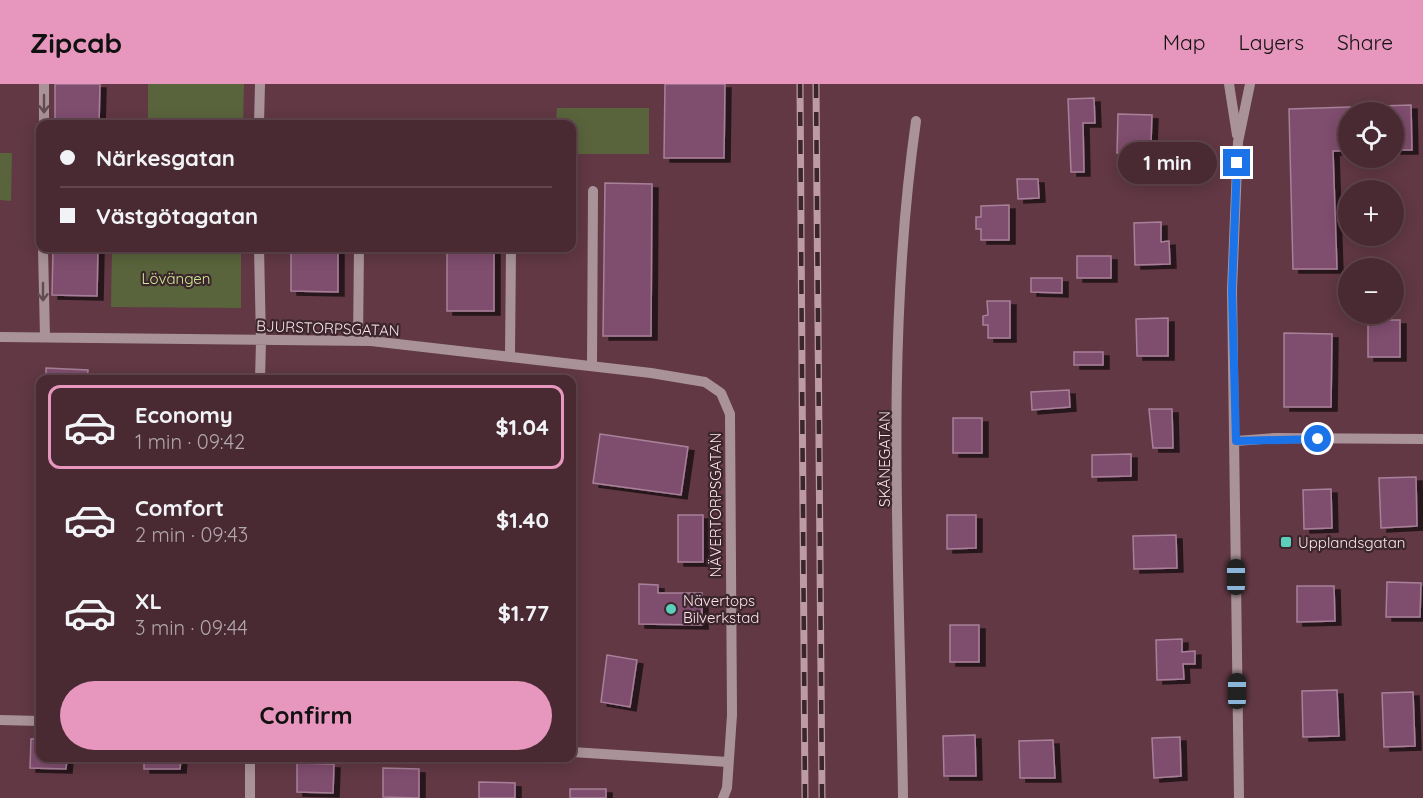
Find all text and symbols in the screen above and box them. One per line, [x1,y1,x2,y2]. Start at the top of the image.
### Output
text: Zipcab [30,25,122,60]
text: Map [1163,29,1206,55]
text: Layers [1239,29,1304,55]
text: Share [1337,29,1393,55]
one-way arrow [38,94,50,114]
map controls [1338,102,1404,324]
button: locate [1338,102,1404,168]
callout: 1 min [1117,142,1216,184]
text: Närkesgatan [96,144,235,172]
route end [1223,149,1250,176]
text: 1 min [1143,150,1192,175]
button: + [1338,180,1404,246]
text: Västgötagatan [96,202,258,230]
button: − [1338,258,1404,324]
park label: Lövängen [142,269,210,288]
one-way arrow [37,282,49,302]
street label: BJURSTORPSGATAN [256,316,400,340]
icon: car [63,400,117,454]
text: Economy [135,401,233,429]
street label: SKÅNEGATAN [875,411,894,507]
text: $1.04 [495,413,549,441]
route start [1304,425,1331,452]
text: 1 min · 09:42 [135,429,245,454]
street label: NÄVERTORPSGATAN [706,433,725,577]
icon: car [63,493,117,547]
text: Comfort [135,494,224,522]
text: $1.40 [496,506,549,534]
text: 2 min · 09:43 [135,522,248,547]
place label: Upplandsgatan [1298,533,1405,552]
marker: Upplandsgatan [1279,535,1293,549]
car [1227,559,1245,595]
icon: car [63,586,117,640]
text: XL [135,587,162,615]
place label: Nävertops Bilverkstad [683,591,759,627]
text: $1.77 [498,599,549,627]
marker: Nävertops Bilverkstad [664,602,678,616]
text: 3 min · 09:44 [135,615,248,640]
car [1228,673,1246,709]
button: Confirm [60,681,552,750]

